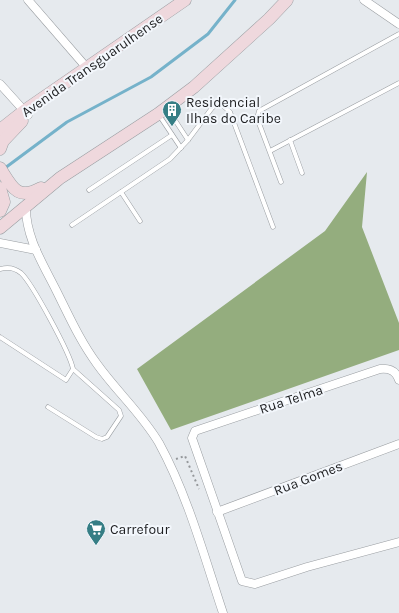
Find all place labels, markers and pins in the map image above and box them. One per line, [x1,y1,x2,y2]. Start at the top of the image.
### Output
place label: Residencial Ilhas do Caribe [186,94,281,127]
building icon: Residencial Ilhas do Caribe [161,99,183,127]
supermarket icon: Carrefour [85,518,107,546]
place label: Carrefour [110,521,171,538]

